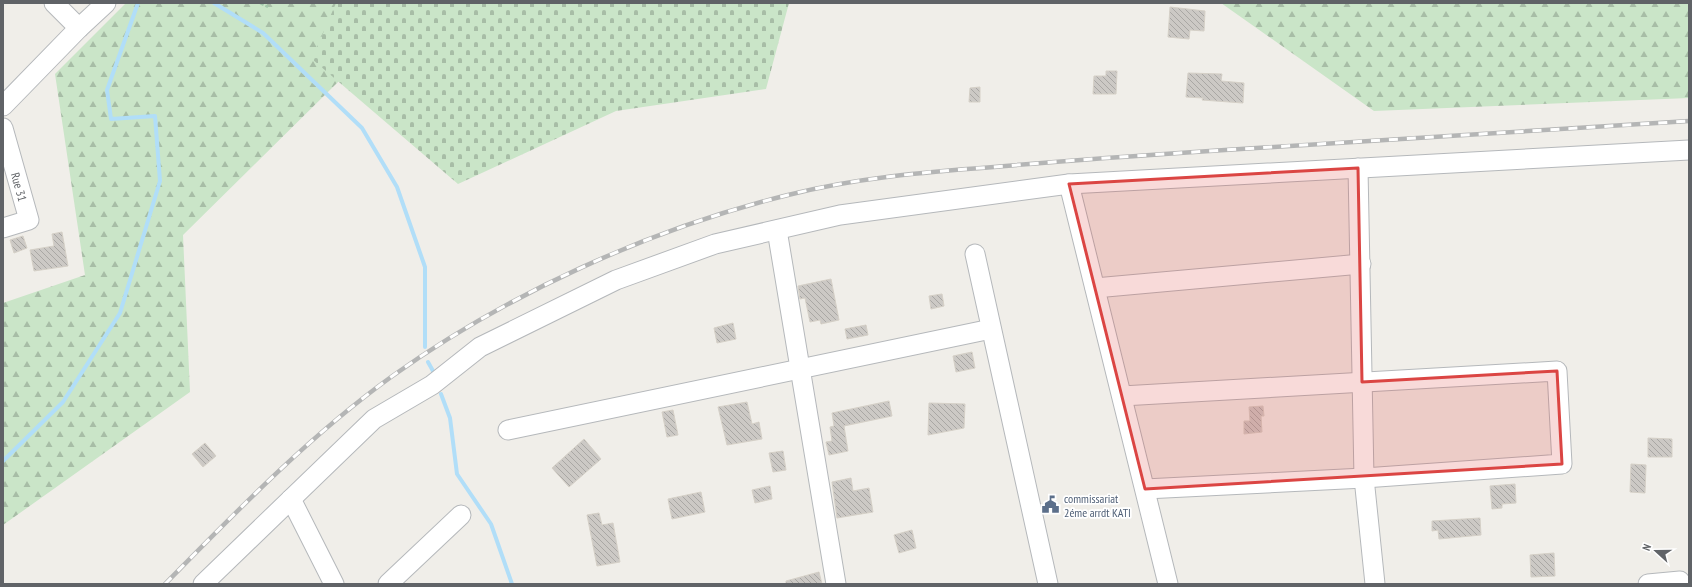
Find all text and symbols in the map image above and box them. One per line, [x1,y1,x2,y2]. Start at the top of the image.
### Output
street label: Rue 31 [8,171,31,203]
place label: commissariat 2éme arrdt KATI [1064,491,1131,520]
public building icon: commissariat 2éme arrdt KATI [1041,495,1061,515]
north arrow [1636,531,1676,571]
text: N [1639,542,1654,553]

